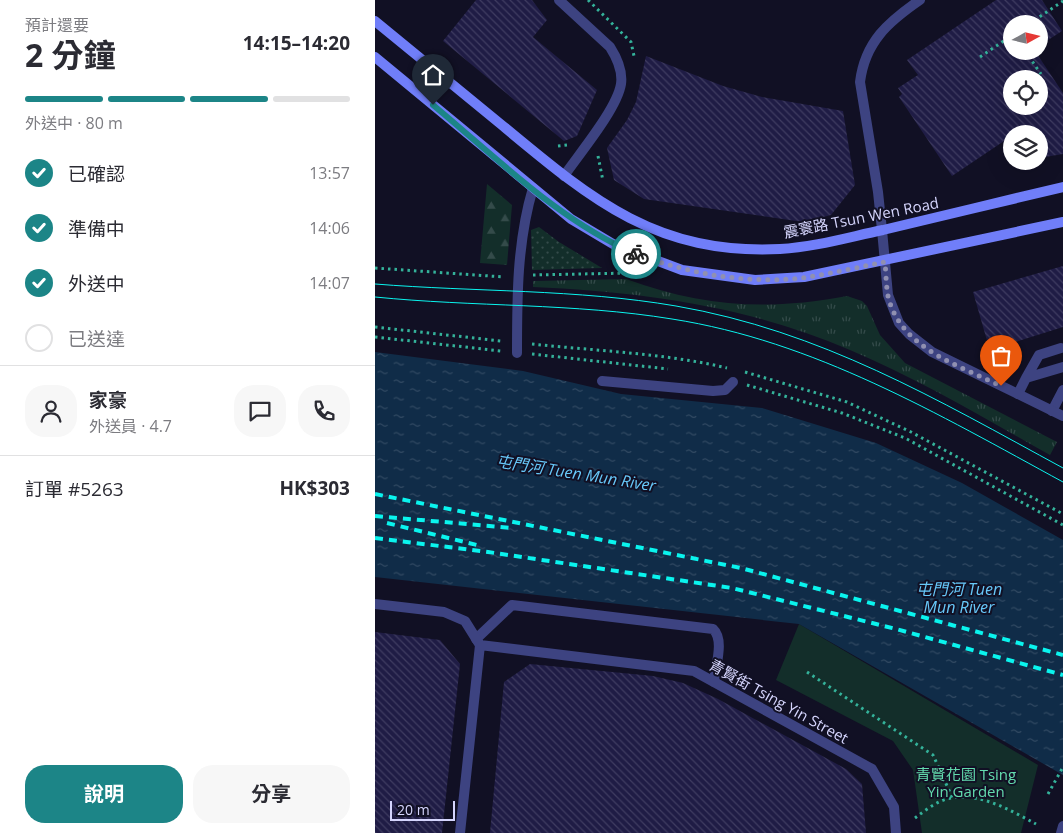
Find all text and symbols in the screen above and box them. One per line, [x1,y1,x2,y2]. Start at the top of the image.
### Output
text: 預計還要 [25,14,89,36]
north arrow [1003,15,1047,60]
map controls [1003,15,1048,170]
text: 14:15–14:20 [243,30,350,56]
text: 2 分鐘 [25,33,116,76]
pin [412,54,454,105]
icon: home [419,61,447,89]
button: locate [1003,70,1048,115]
text: 外送中 · 80 m [25,112,123,134]
button: layers [1003,125,1048,170]
icon: check [25,159,53,187]
text: 已確認 [68,161,125,187]
text: 13:57 [309,162,350,184]
street label: 震寰路 Tsun Wen Road [782,192,940,242]
icon: check [25,214,53,242]
text: 準備中 [68,216,125,242]
text: 14:06 [309,217,350,239]
courier [611,229,661,279]
icon: bike [622,240,650,268]
icon: check [25,269,53,297]
text: 外送中 [68,271,125,297]
text: 14:07 [309,272,350,294]
text: 已送達 [68,326,125,352]
pin [980,335,1022,386]
icon: bag [987,342,1015,370]
button: person [25,385,77,437]
button: chat [234,385,286,437]
button: phone [298,385,350,437]
text: 家豪 [89,387,127,413]
text: 外送員 · 4.7 [89,415,172,437]
water label: 屯門河 Tuen Mun River [495,449,658,497]
text: HK$303 [279,475,350,501]
text: 訂單 #5263 [25,476,124,502]
water label: 屯門河 Tuen Mun River [916,578,1002,618]
street label: 青賢街 Tsing Yin Street [706,654,852,748]
park label: 青賢花園 Tsing Yin Garden [916,764,1016,801]
button: 說明 [25,765,183,823]
button: 分享 [193,765,350,823]
scale bar [390,798,455,821]
text: 20 m [397,800,430,819]

